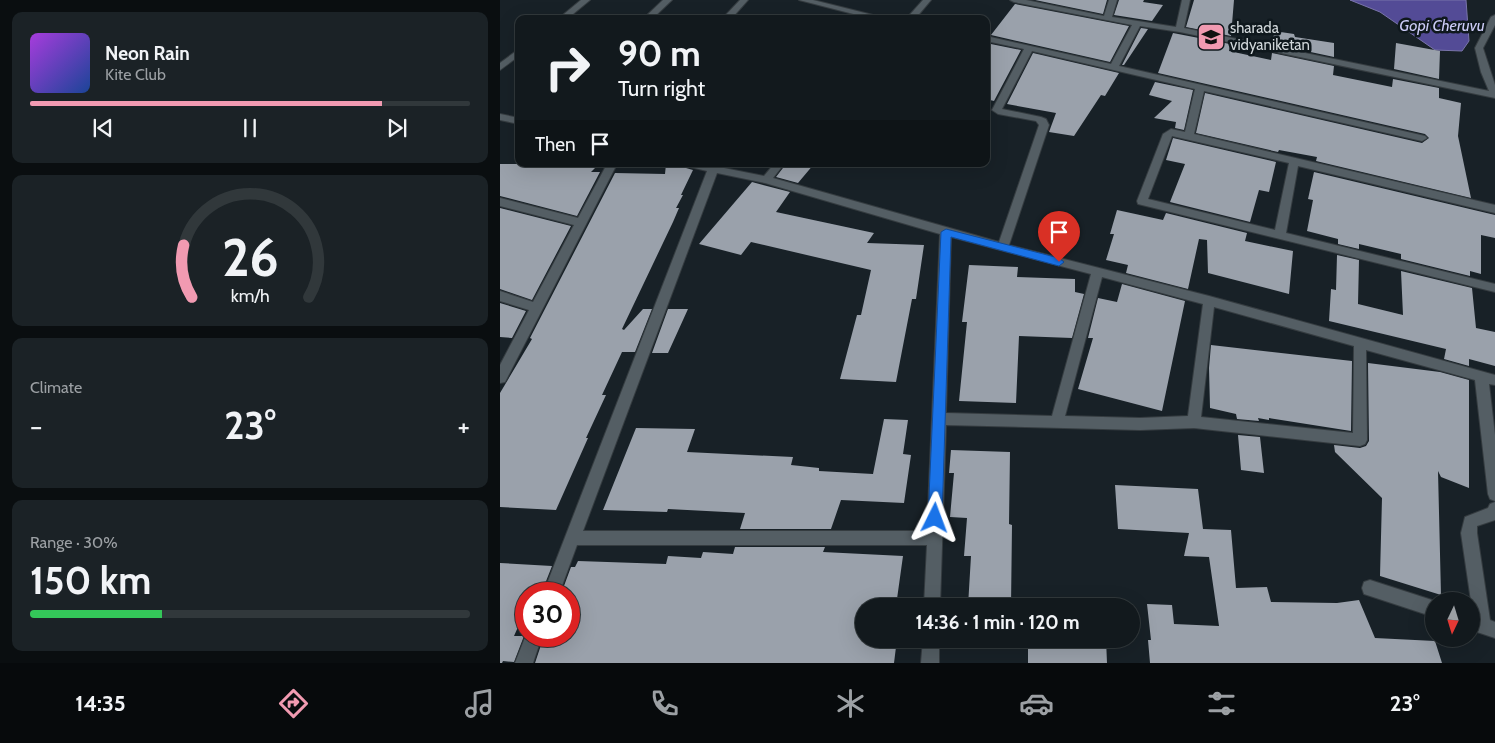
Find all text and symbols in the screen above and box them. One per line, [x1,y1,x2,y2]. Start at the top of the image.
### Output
water label: Gopi Cheruvu [1399,16,1485,35]
place label: sharada vidyaniketan [1230,19,1310,54]
school or university icon: sharada vidyaniketan [1196,22,1226,52]
text: 90 m [618,32,701,75]
icon: right [535,35,600,100]
text: Neon Rain [105,42,190,65]
text: Kite Club [105,65,166,84]
text: Turn right [618,75,705,102]
icon: previous [89,114,117,142]
icon: pause [236,114,264,142]
icon: next [383,114,411,142]
icon: arrive [586,130,614,158]
text: Then [535,133,576,156]
pin [1038,211,1080,262]
icon: arrive [1045,218,1073,246]
text: 26 [222,226,278,289]
text: km/h [230,285,270,306]
text: Climate [30,378,82,397]
text: 23° [224,402,276,449]
text: − [30,409,42,443]
text: + [458,409,470,443]
position arrow [908,491,960,543]
text: Range · 30% [30,533,118,552]
text: 150 km [30,557,151,604]
speed limit sign: 30 [515,582,580,647]
north arrow [1425,592,1480,648]
map controls [1425,592,1480,647]
text: 14:36 · 1 min · 120 m [916,611,1079,634]
icon: directions [276,686,311,721]
icon: music [462,686,497,721]
icon: phone [647,686,682,721]
icon: climate [833,686,868,721]
icon: car [1019,686,1054,721]
icon: filters [1204,686,1239,721]
text: 14:35 [75,690,126,717]
text: 23° [1390,690,1420,717]

